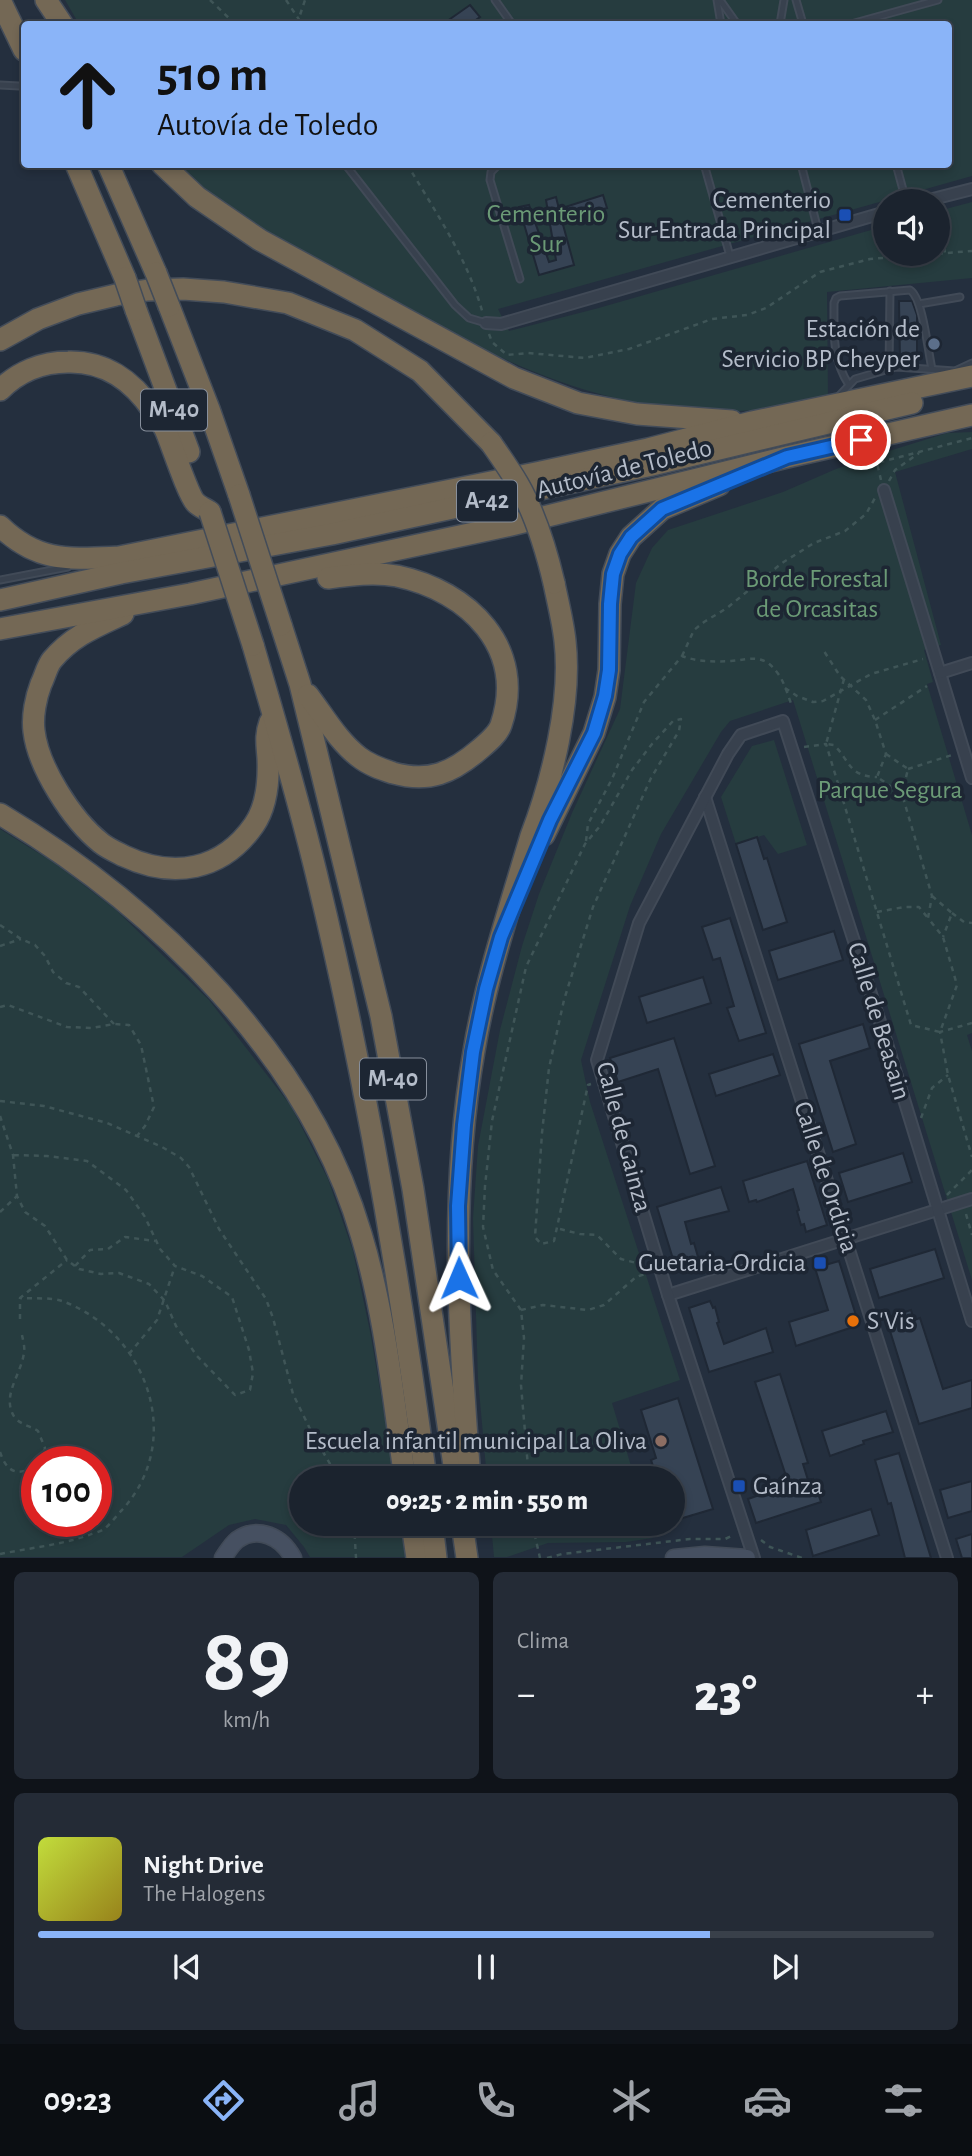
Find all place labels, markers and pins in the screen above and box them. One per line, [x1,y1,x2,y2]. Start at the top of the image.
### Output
place label: Cementerio Sur-Entrada Principal [618,187,831,243]
marker: Cementerio Sur-Entrada Principal [837,207,853,223]
place label: Estación de Servicio BP Cheyper [721,316,921,372]
marker: Estación de Servicio BP Cheyper [926,336,942,352]
pin [831,410,891,470]
place label: Guetaria-Ordicia [638,1250,806,1276]
marker: Guetaria-Ordicia [812,1255,828,1271]
place label: S'Vis [867,1308,915,1334]
marker: S'Vis [845,1313,861,1329]
place label: Escuela infantil municipal La Oliva [305,1428,647,1454]
marker: Escuela infantil municipal La Oliva [653,1433,669,1449]
place label: Gaínza [753,1473,823,1499]
marker: Gaínza [731,1478,747,1494]

